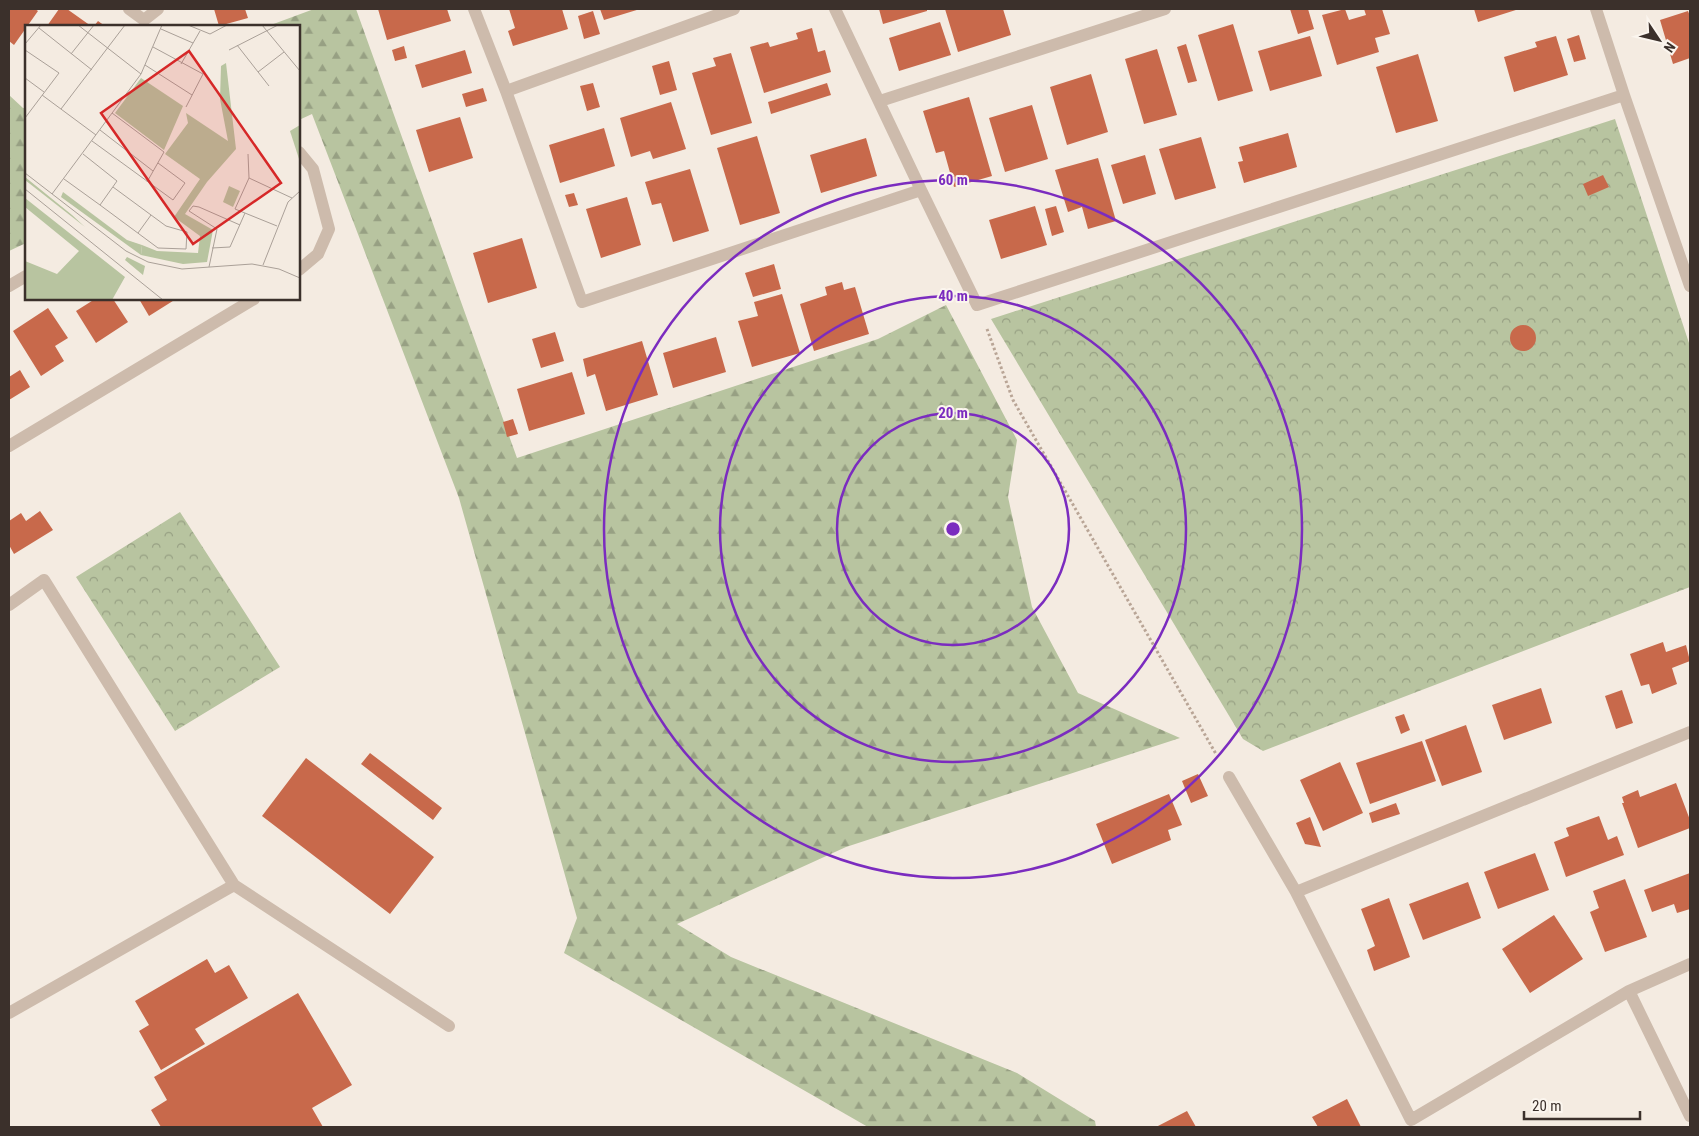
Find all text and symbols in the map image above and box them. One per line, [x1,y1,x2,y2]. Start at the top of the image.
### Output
north arrow [1634,15,1684,65]
inset map [25,25,300,300]
text: N [1661,39,1679,56]
text: 60 m [938,171,968,189]
text: 40 m [938,287,968,305]
text: 20 m [938,404,968,422]
centre of rings [944,520,962,538]
scale bar [1524,1088,1640,1120]
text: 20 m [1532,1097,1562,1115]

